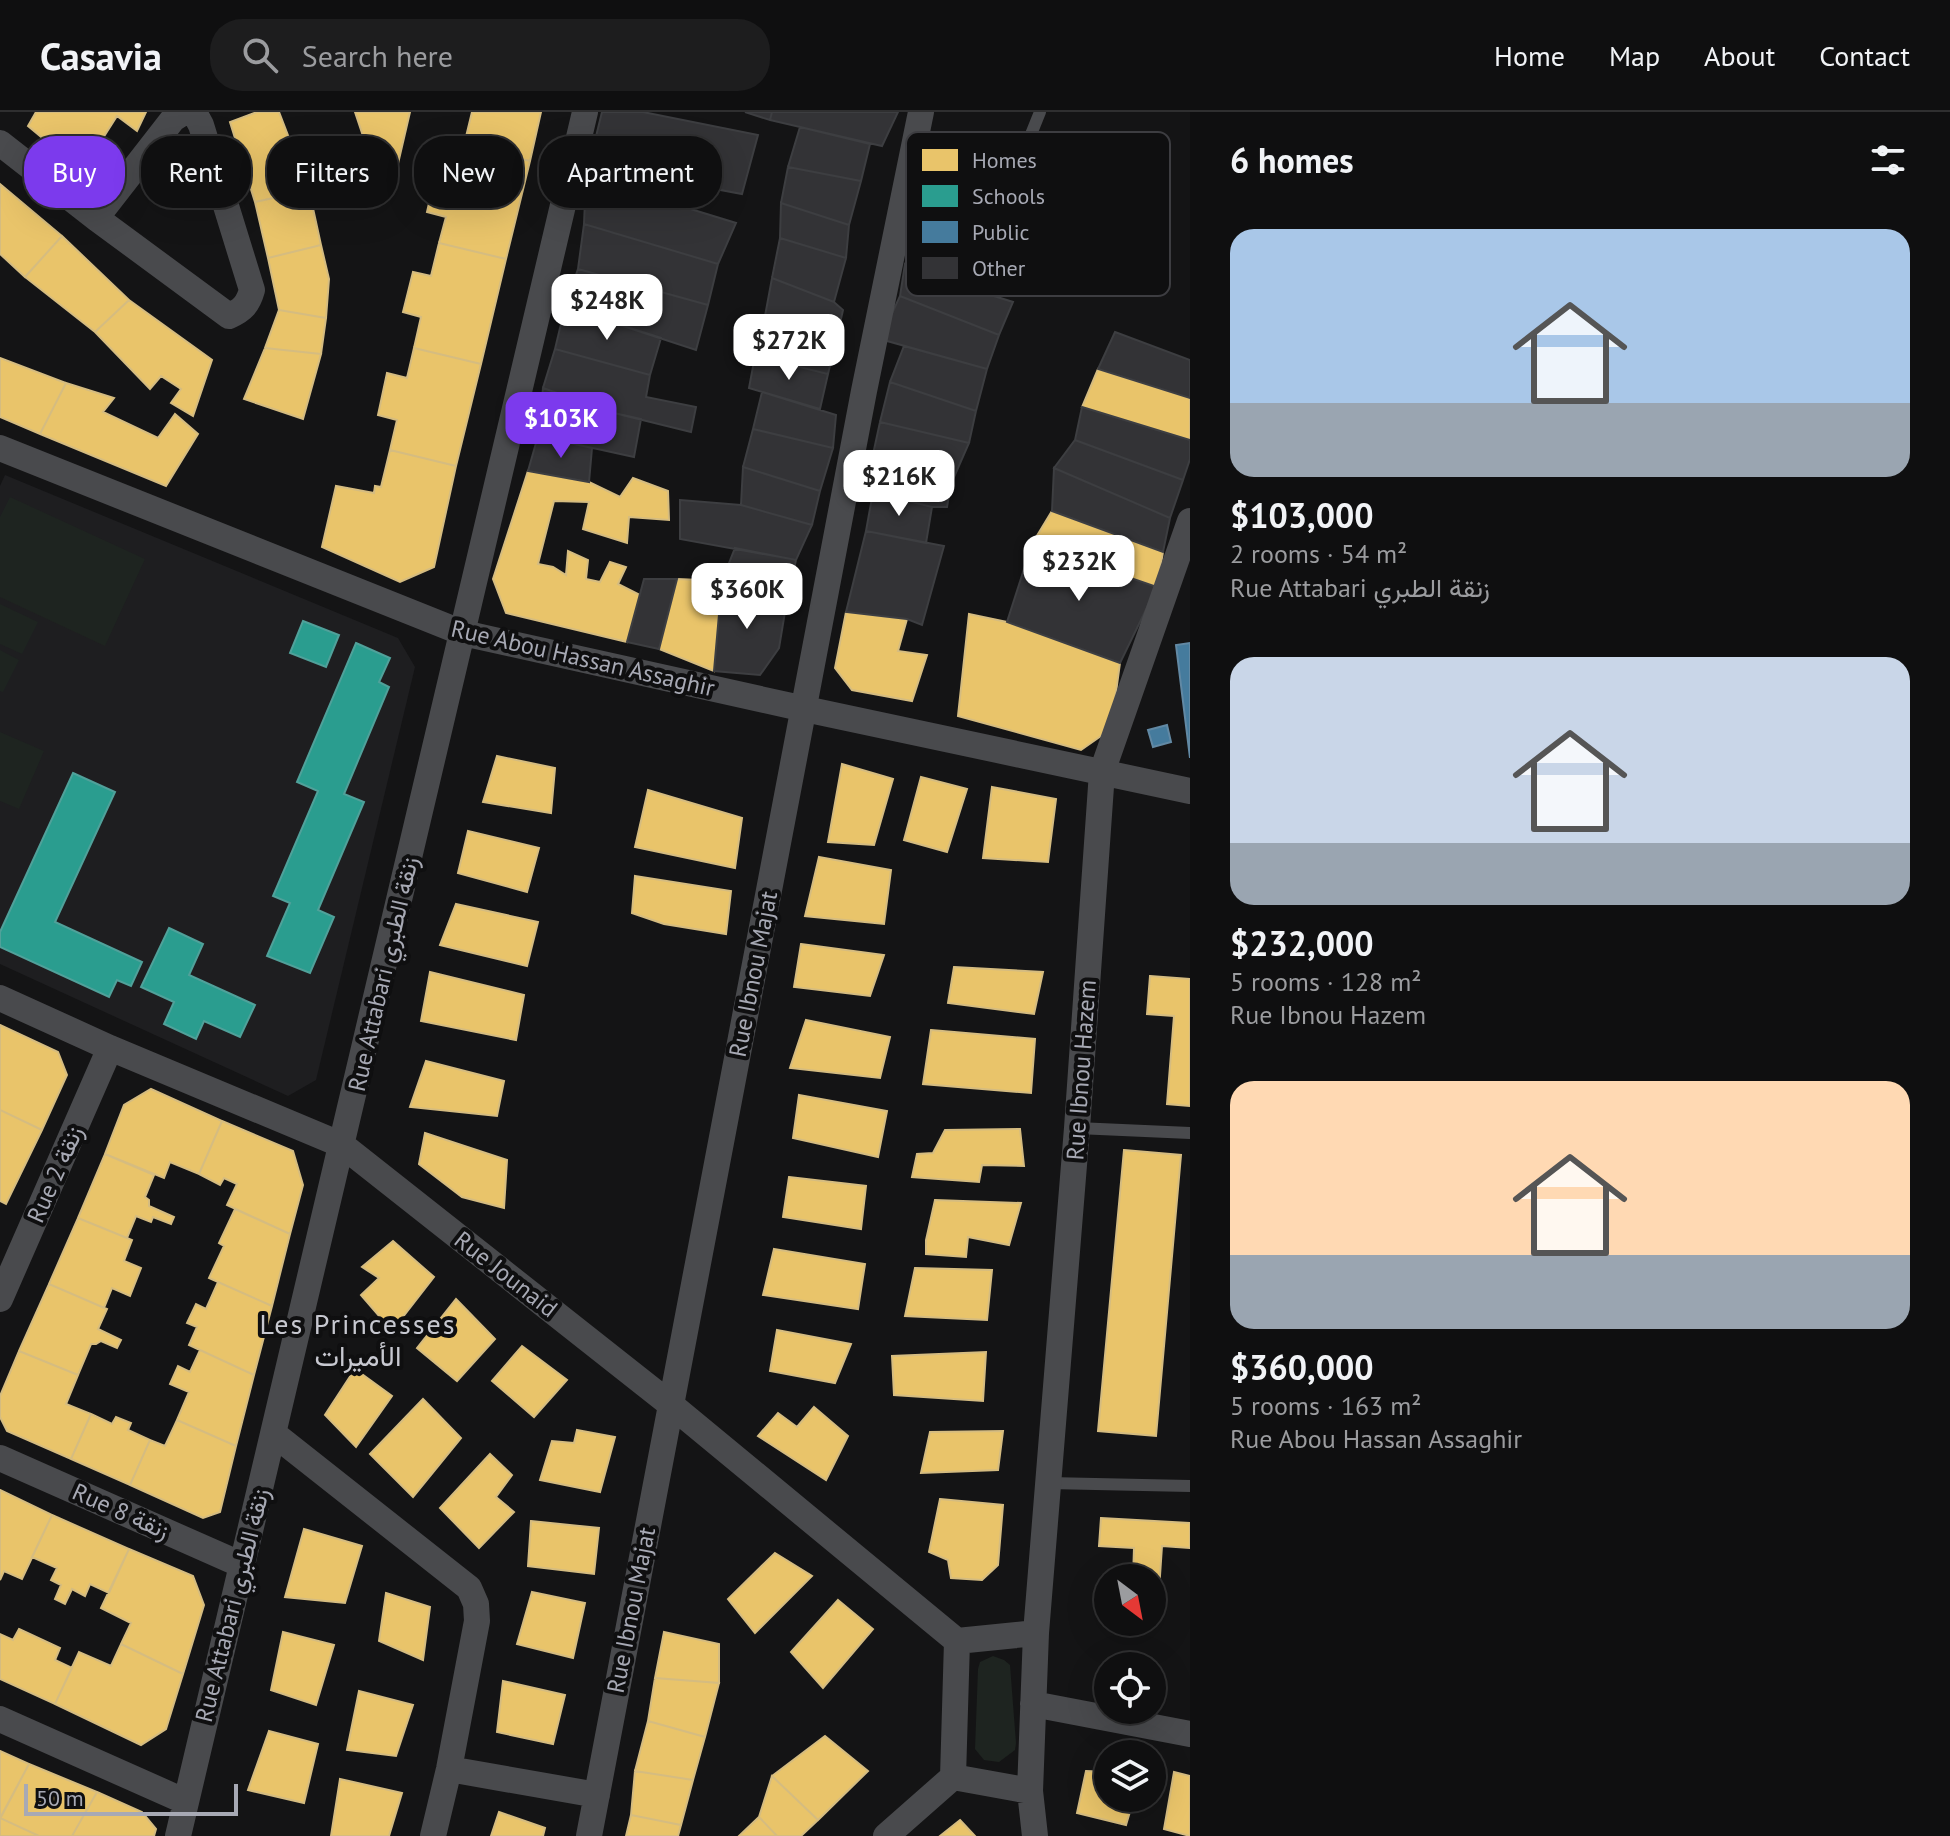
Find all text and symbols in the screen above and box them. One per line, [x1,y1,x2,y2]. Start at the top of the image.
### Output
search box [210,19,770,91]
text: Casavia [40,31,162,80]
icon: search [238,33,282,77]
text: Search here [302,36,453,75]
text: Home [1494,37,1565,74]
text: Map [1609,37,1660,74]
text: About [1704,37,1775,74]
text: Contact [1819,37,1910,74]
legend [906,132,1170,296]
chip: Buy [24,136,125,208]
chip: Rent [141,136,251,208]
chip: Filters [267,136,398,208]
chip: New [414,136,523,208]
chip: Apartment [539,136,722,208]
text: 6 homes [1230,138,1354,182]
icon: filters [1866,138,1910,182]
text: Homes [972,146,1037,174]
text: Schools [972,182,1045,210]
text: Public [972,218,1030,246]
text: Other [972,254,1026,282]
pin: $248K [551,274,663,342]
icon: home [1498,281,1642,425]
text: $248K [569,283,645,316]
pin: $272K [733,314,845,382]
text: $272K [751,323,827,356]
pin: $103K [505,392,617,460]
text: $103K [523,401,599,434]
pin: $216K [843,450,955,518]
text: $216K [861,459,937,492]
text: $103,000 [1230,493,1374,537]
pin: $232K [1023,535,1135,603]
text: 2 rooms · 54 m² [1230,537,1407,570]
text: $232K [1041,544,1117,577]
pin: $360K [691,563,803,631]
text: Rue Attabari زنقة الطبري [1230,571,1490,604]
text: $360K [709,572,785,605]
street label: Rue Abou Hassan Assaghir [448,613,718,703]
icon: home [1498,709,1642,853]
street label: Rue Attabari زنقة الطبري [341,854,429,1095]
street label: Rue Ibnou Majat [722,888,784,1060]
text: $232,000 [1230,921,1374,965]
text: 5 rooms · 128 m² [1230,965,1422,998]
street label: Rue Ibnou Hazem [1059,979,1103,1161]
text: Rue Ibnou Hazem [1230,998,1426,1031]
street label: Rue 2 زنقة [20,1121,90,1227]
icon: home [1498,1133,1642,1277]
street label: Rue Jounaid [448,1224,564,1324]
district label: Les Princesses الأميرات [259,1305,457,1374]
text: $360,000 [1230,1345,1374,1389]
text: 5 rooms · 163 m² [1230,1389,1422,1422]
text: Rue Abou Hassan Assaghir [1230,1422,1522,1455]
street label: Rue 8 زنقة [68,1476,174,1546]
street label: Rue Attabari زنقة الطبري [188,1485,280,1726]
street label: Rue Ibnou Majat [600,1524,662,1696]
north arrow [1094,1564,1166,1636]
map controls [1094,1564,1166,1812]
button: locate [1094,1652,1166,1724]
button: layers [1094,1740,1166,1812]
scale bar [24,1780,238,1816]
text: 50 m [36,1784,84,1812]

